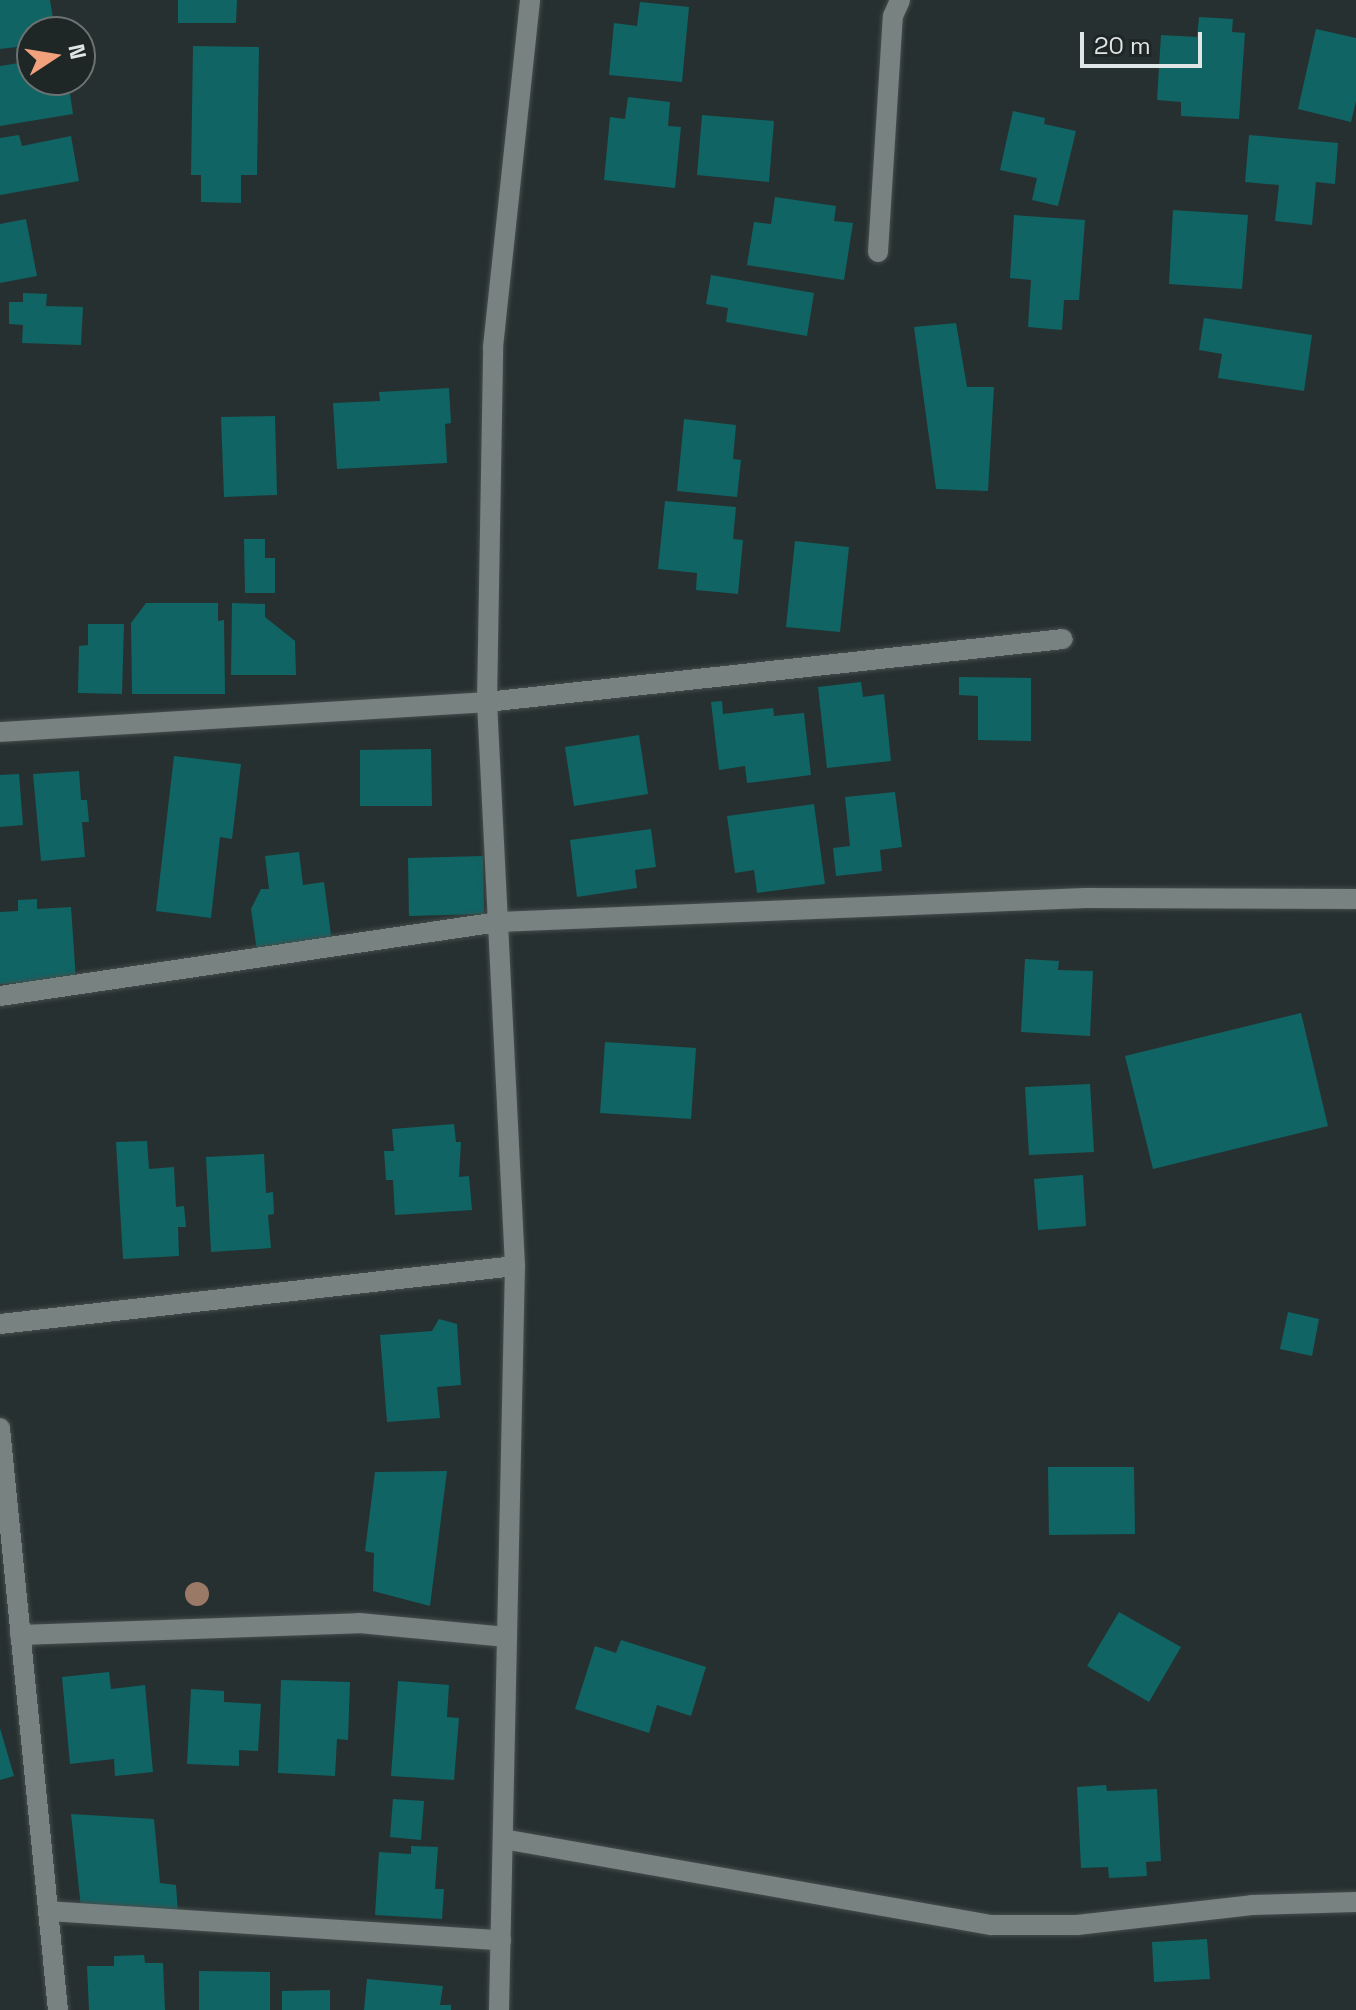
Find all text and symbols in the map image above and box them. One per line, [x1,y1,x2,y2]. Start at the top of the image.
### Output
north arrow [16,16,96,96]
scale bar [1084,16,1206,66]
text: 20 m [1094,30,1151,61]
text: N [62,41,93,62]

